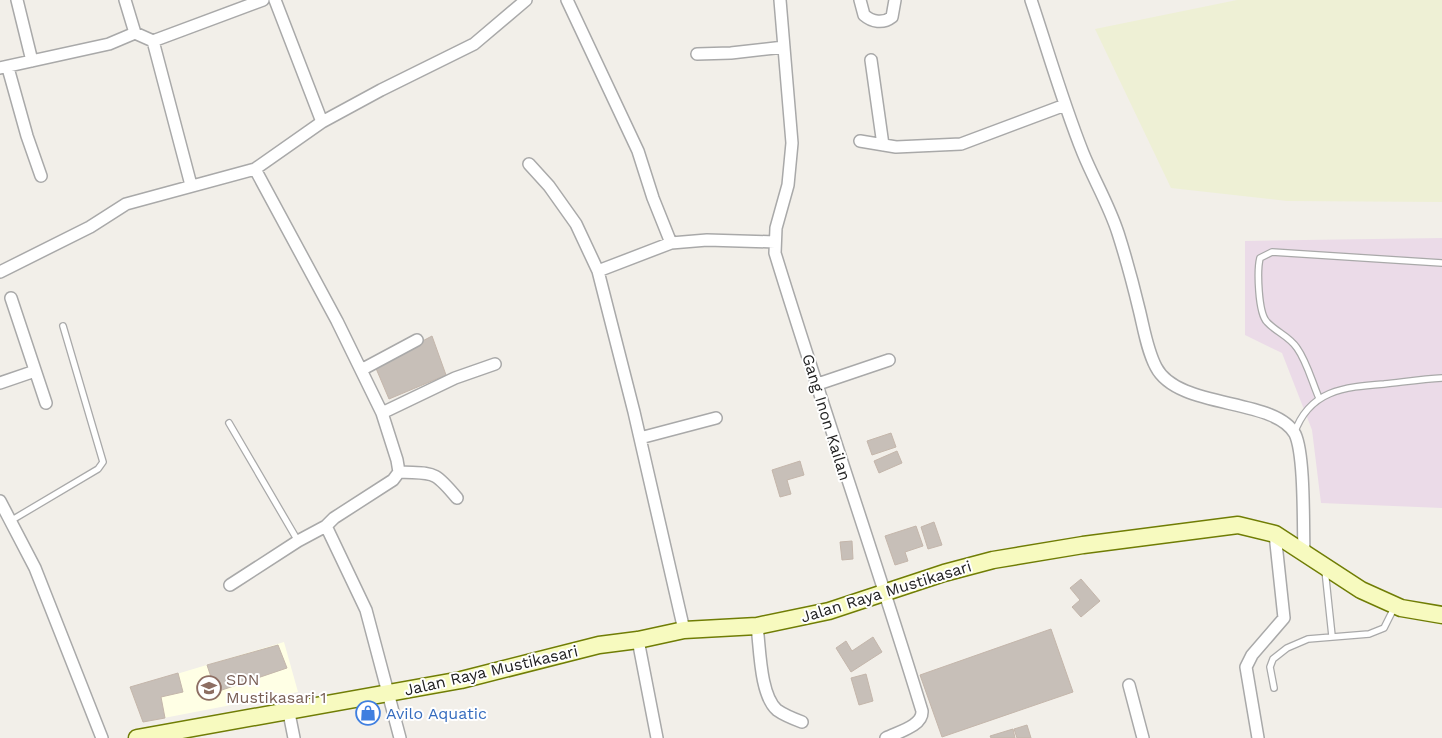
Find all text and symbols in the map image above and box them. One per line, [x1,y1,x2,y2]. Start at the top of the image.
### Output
street label: Gang Inon Kailan [798,351,855,483]
street label: Jalan Raya Mustikasari [798,556,974,627]
street label: Jalan Raya Mustikasari [402,641,580,700]
place label: SDN Mustikasari 1 [226,670,326,707]
school or university icon: SDN Mustikasari 1 [196,675,222,701]
shop icon: Avilo Aquatic [355,700,381,726]
place label: Avilo Aquatic [386,704,487,723]

